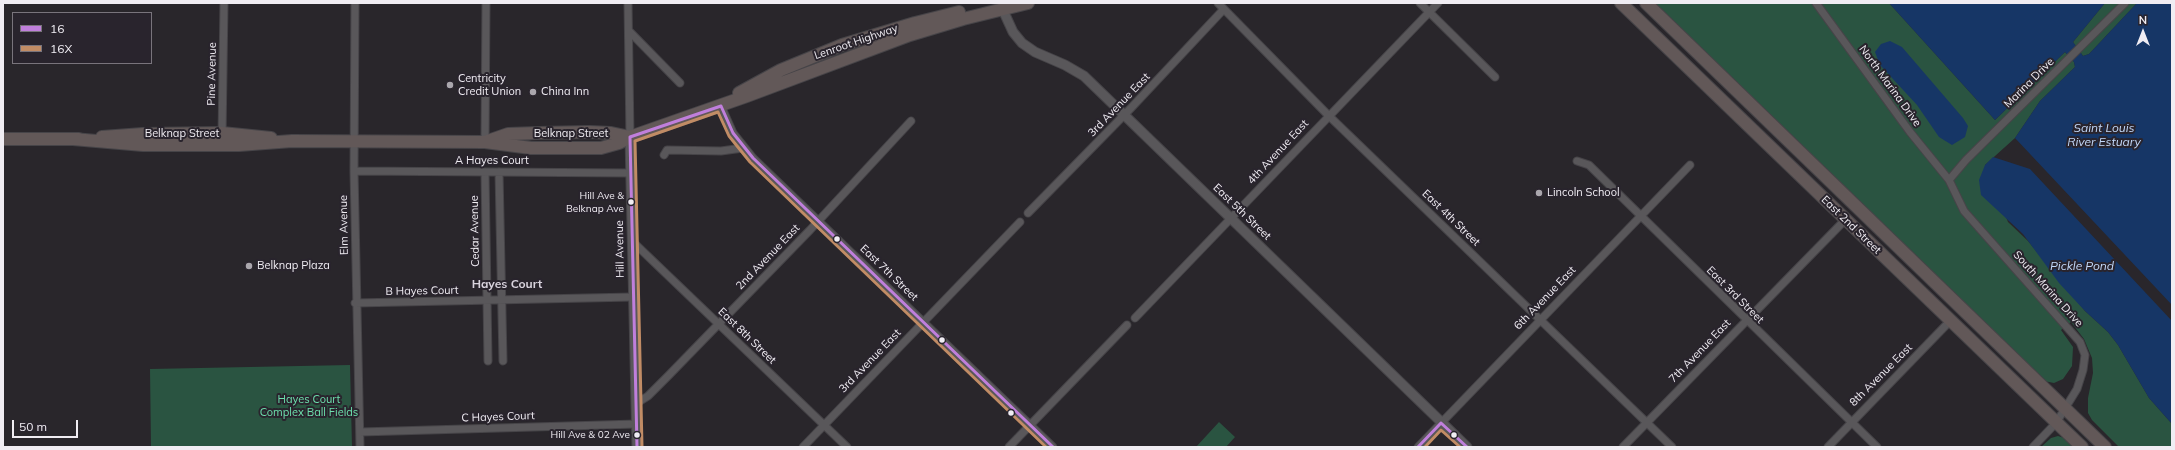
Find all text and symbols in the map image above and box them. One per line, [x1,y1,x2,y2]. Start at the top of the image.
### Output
legend [12,12,152,64]
north arrow [2123,12,2163,52]
text: N [2139,13,2147,27]
text: 16 [50,21,64,36]
street label: Lenroot Highway [813,22,899,62]
text: 16X [50,41,72,56]
street label: Pine Avenue [205,42,219,106]
street label: North Marina Drive [1856,43,1924,129]
street label: Marina Drive [2001,55,2057,111]
street label: 3rd Avenue East [1085,70,1153,140]
place label: Centricity Credit Union [458,72,521,98]
marker: Centricity Credit Union [445,80,455,90]
place label: China Inn [541,85,589,99]
marker: China Inn [528,87,538,97]
street label: 4th Avenue East [1245,117,1311,187]
water label: Saint Louis River Estuary [2067,121,2141,149]
street label: Belknap Street [145,127,219,141]
street label: Belknap Street [534,127,608,141]
street label: A Hayes Court [455,154,529,168]
street label: East 5th Street [1210,181,1274,243]
place label: Lincoln School [1547,186,1620,200]
street label: East 4th Street [1419,187,1483,249]
marker: Lincoln School [1534,188,1544,198]
place label: Hill Ave & Belknap Ave [566,190,624,214]
street label: East 2nd Street [1818,193,1884,257]
street label: Elm Avenue [337,195,351,255]
street label: Cedar Avenue [468,195,482,267]
marker: Hill Ave & Belknap Ave [626,197,636,207]
street label: Hill Avenue [613,220,627,278]
street label: 2nd Avenue East [733,222,803,292]
unlabelled marker [832,234,842,244]
street label: East 7th Street [857,242,921,304]
street label: South Marina Drive [2010,248,2086,330]
place label: Belknap Plaza [257,259,330,273]
water label: Pickle Pond [2050,259,2114,273]
marker: Belknap Plaza [244,261,254,271]
street label: 6th Avenue East [1511,263,1579,333]
street label: East 3rd Street [1704,264,1766,326]
district label: Hayes Court [472,277,542,291]
street label: B Hayes Court [385,284,459,298]
street label: East 8th Street [715,305,779,367]
street label: 7th Avenue East [1666,316,1734,386]
street label: 3rd Avenue East [836,326,904,396]
unlabelled marker [937,335,947,345]
street label: 8th Avenue East [1847,341,1915,409]
park label: Hayes Court Complex Ball Fields [260,393,358,419]
unlabelled marker [1006,408,1016,418]
street label: C Hayes Court [461,409,535,425]
scale bar [14,412,80,438]
text: 50 m [19,419,47,434]
place label: Hill Ave & 02 Ave [551,429,630,441]
marker: Hill Ave & 02 Ave [632,430,642,440]
unlabelled marker [1449,430,1459,440]

